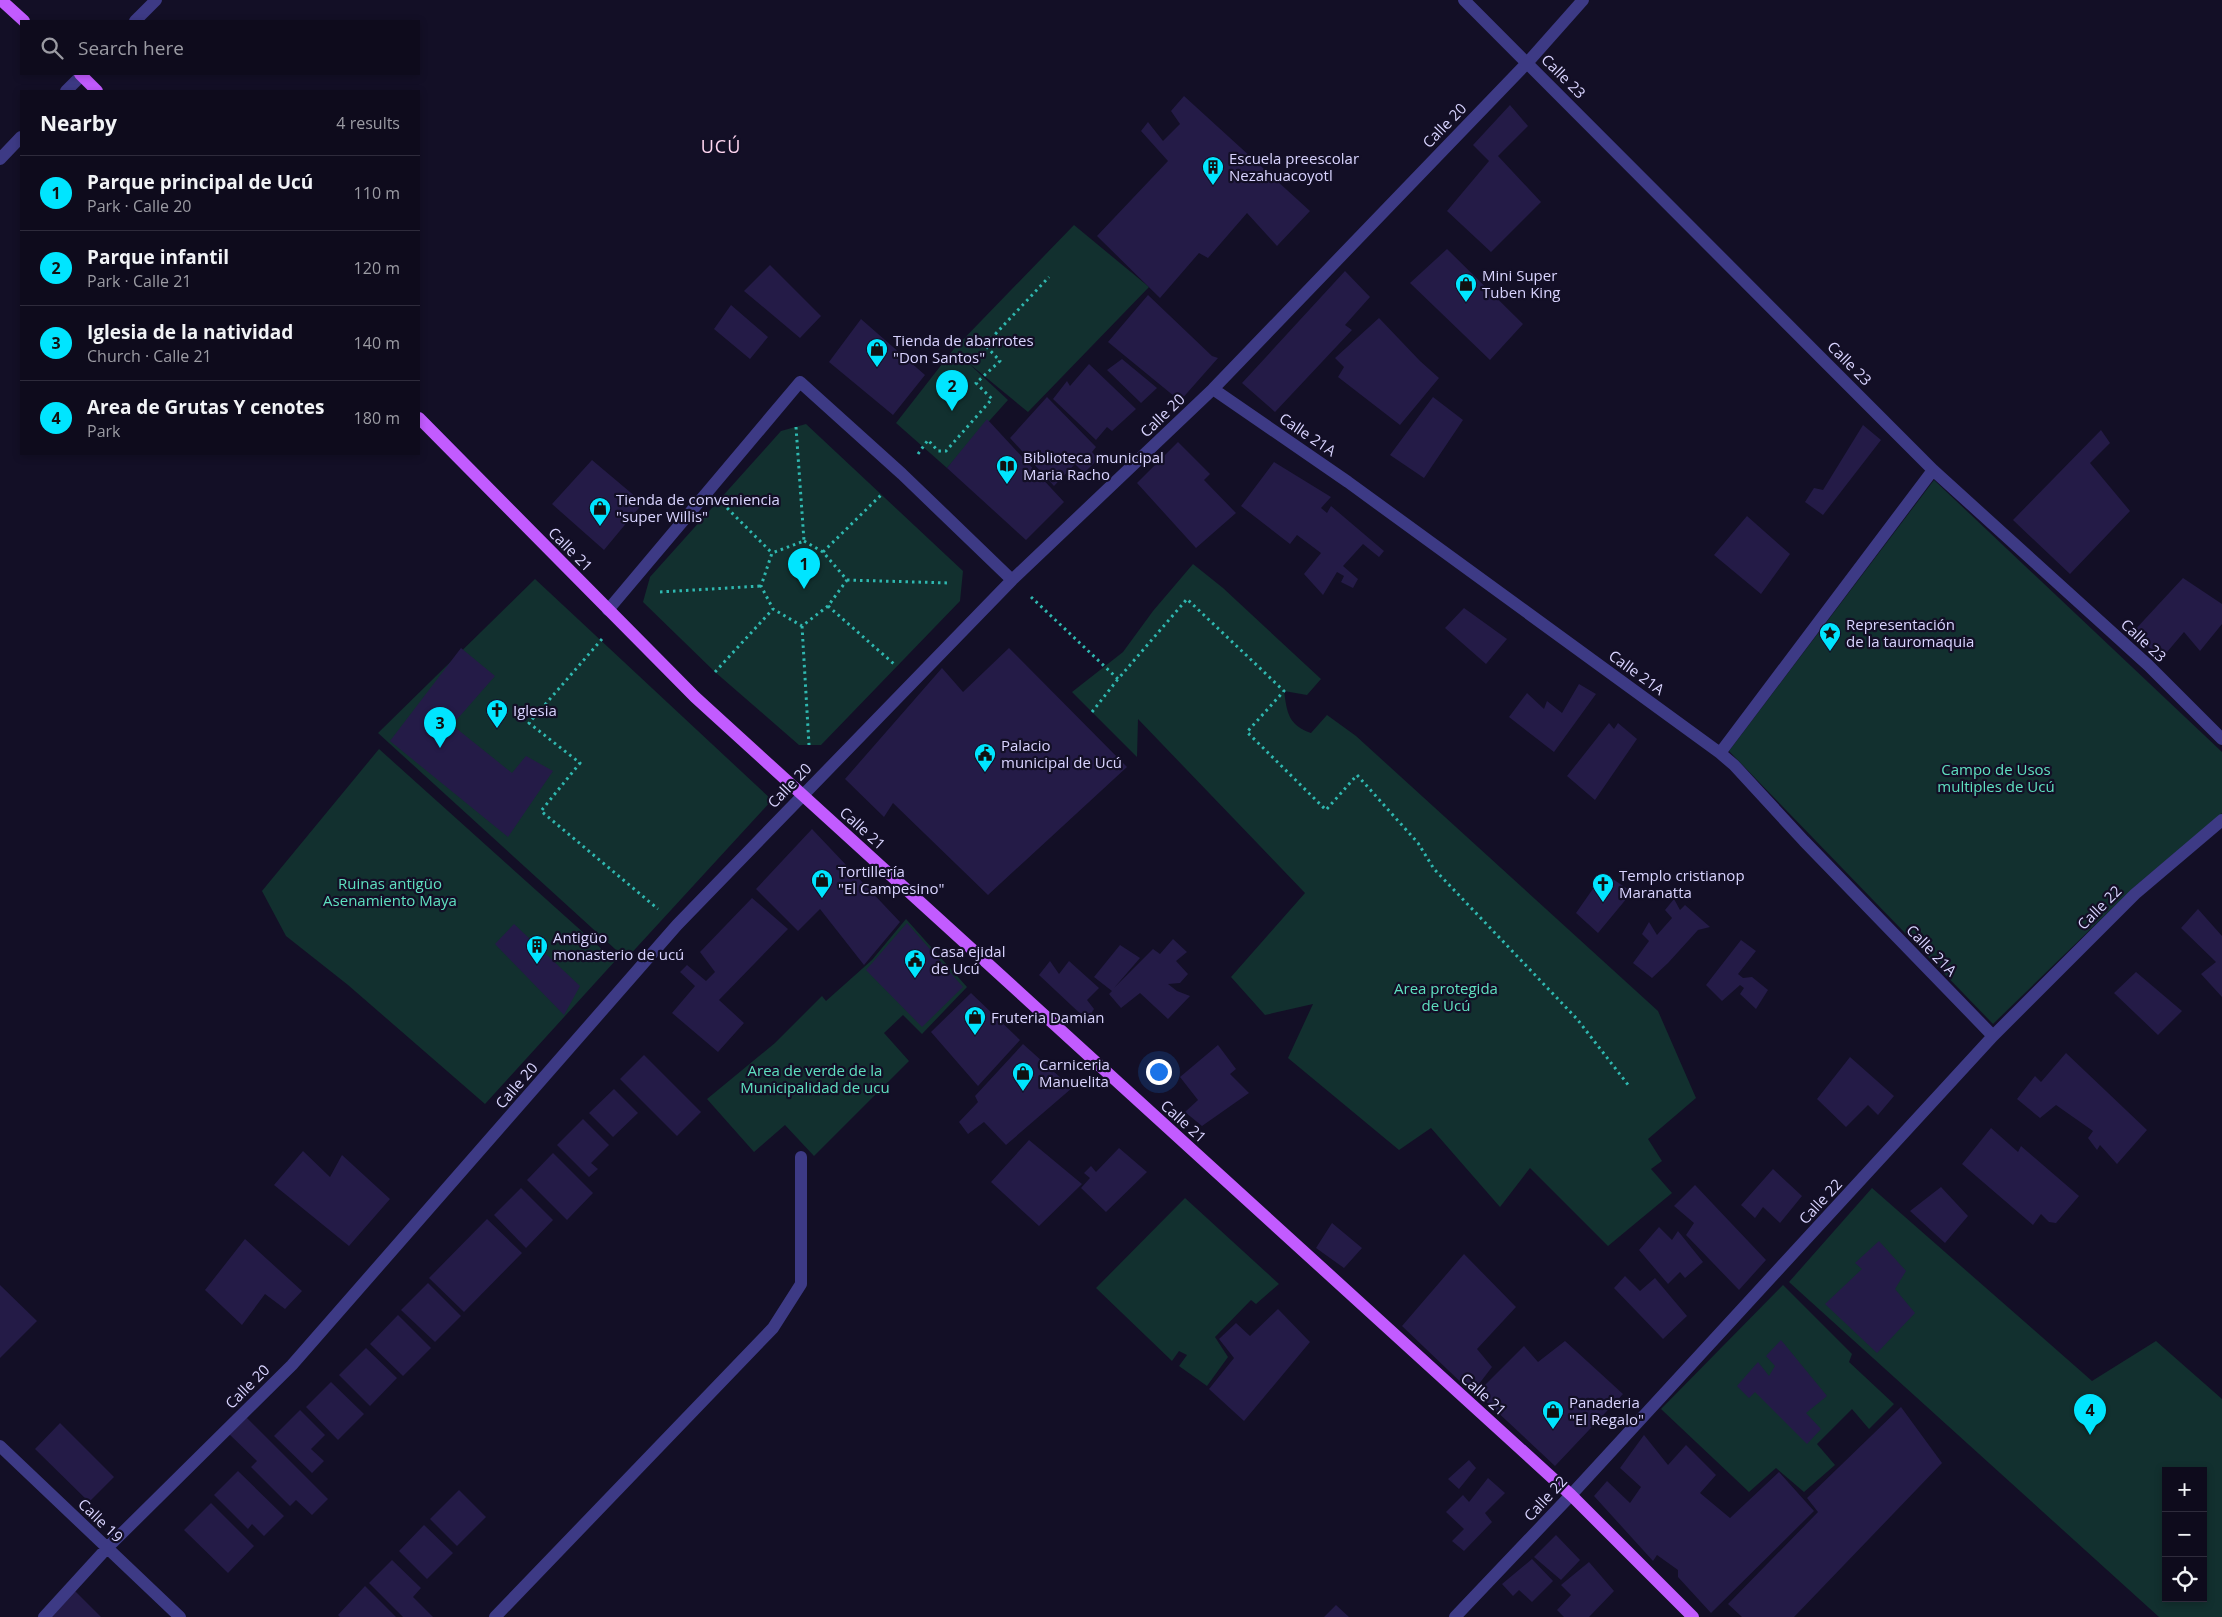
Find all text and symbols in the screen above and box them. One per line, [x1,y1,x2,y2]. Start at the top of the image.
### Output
search box [20,20,420,75]
icon: search [38,34,66,62]
text: Search here [78,35,184,61]
street label: Calle 23 [1538,50,1590,102]
street label: Calle 20 [1418,98,1470,152]
text: Nearby [40,109,117,137]
text: 4 results [336,112,400,134]
district label: UCÚ [701,134,741,158]
place label: Escuela preescolar Nezahuacoyotl [1229,148,1359,185]
building icon: Escuela preescolar Nezahuacoyotl [1201,155,1225,186]
text: Parque principal de Ucú [87,169,313,195]
text: 1 [51,182,61,204]
text: 110 m [354,182,400,204]
text: Park · Calle 20 [87,195,191,217]
text: Parque infantil [87,244,229,270]
text: 2 [51,257,61,279]
text: 120 m [354,257,400,279]
place label: Mini Super Tuben King [1482,265,1560,302]
text: Park · Calle 21 [87,270,191,292]
shop icon: Mini Super Tuben King [1454,272,1478,303]
text: Iglesia de la natividad [87,319,293,345]
place label: Tienda de abarrotes "Don Santos" [893,330,1034,367]
text: 3 [51,332,61,354]
text: 140 m [354,332,400,354]
shop icon: Tienda de abarrotes "Don Santos" [865,337,889,368]
street label: Calle 23 [1824,337,1876,389]
text: Church · Calle 21 [87,345,212,367]
pin: 2 [936,370,968,411]
street label: Calle 20 [1135,389,1189,441]
text: Area de Grutas Y cenotes [87,394,325,420]
text: 4 [51,407,61,429]
text: 180 m [354,407,400,429]
street label: Calle 21A [1276,408,1341,461]
text: Park [87,420,120,442]
place label: Biblioteca municipal Maria Racho [1023,447,1164,484]
library icon: Biblioteca municipal Maria Racho [995,454,1019,485]
place label: Tienda de conveniencia "super Willis" [616,489,780,526]
shop icon: Tienda de conveniencia "super Willis" [588,496,612,527]
street label: Calle 21 [545,523,597,575]
pin: 1 [788,548,820,589]
place label: Representación de la tauromaquia [1846,614,1974,651]
street label: Calle 23 [2117,614,2171,666]
place icon: Representación de la tauromaquia [1818,621,1842,652]
street label: Calle 21A [1605,645,1669,699]
church icon: Iglesia [485,698,509,729]
place label: Iglesia [513,700,557,720]
pin: 3 [424,707,456,748]
place label: Palacio municipal de Ucú [1001,735,1122,772]
public building icon: Palacio municipal de Ucú [973,742,997,773]
street label: Calle 20 [763,758,815,812]
park label: Campo de Usos multiples de Ucú [1937,759,2055,796]
street label: Calle 21 [836,802,890,854]
place label: Tortillería "El Campesino" [838,861,944,898]
place label: Templo cristianop Maranatta [1619,865,1745,902]
shop icon: Tortillería "El Campesino" [810,868,834,899]
church icon: Templo cristianop Maranatta [1591,872,1615,903]
park label: Ruinas antigüo Asenamiento Maya [323,873,457,910]
street label: Calle 22 [2073,881,2125,933]
street label: Calle 21A [1902,920,1962,980]
place label: Antigüo monasterio de ucú [553,927,684,964]
building icon: Antigüo monasterio de ucú [525,934,549,965]
place label: Casa ejidal de Ucú [931,941,1005,978]
public building icon: Casa ejidal de Ucú [903,948,927,979]
park label: Area protegida de Ucú [1394,978,1498,1015]
shop icon: Fruteria Damian [963,1005,987,1036]
place label: Fruteria Damian [991,1007,1104,1027]
place label: Carniceria Manuelita [1039,1054,1110,1091]
street label: Calle 20 [490,1058,542,1112]
your location [1146,1059,1172,1085]
park label: Area de verde de la Municipalidad de ucu [740,1060,890,1097]
shop icon: Carniceria Manuelita [1011,1061,1035,1092]
street label: Calle 21 [1157,1095,1211,1147]
street label: Calle 22 [1794,1174,1846,1228]
street label: Calle 20 [221,1360,273,1412]
street label: Calle 21 [1457,1368,1511,1420]
place label: Panaderia "El Regalo" [1569,1392,1644,1429]
pin: 4 [2074,1394,2106,1435]
shop icon: Panaderia "El Regalo" [1541,1399,1565,1430]
map controls [2162,1467,2207,1602]
button: + [2162,1467,2207,1512]
street label: Calle 22 [1519,1471,1571,1525]
street label: Calle 19 [74,1494,128,1546]
button: − [2162,1512,2207,1557]
button: locate [2162,1557,2207,1602]

